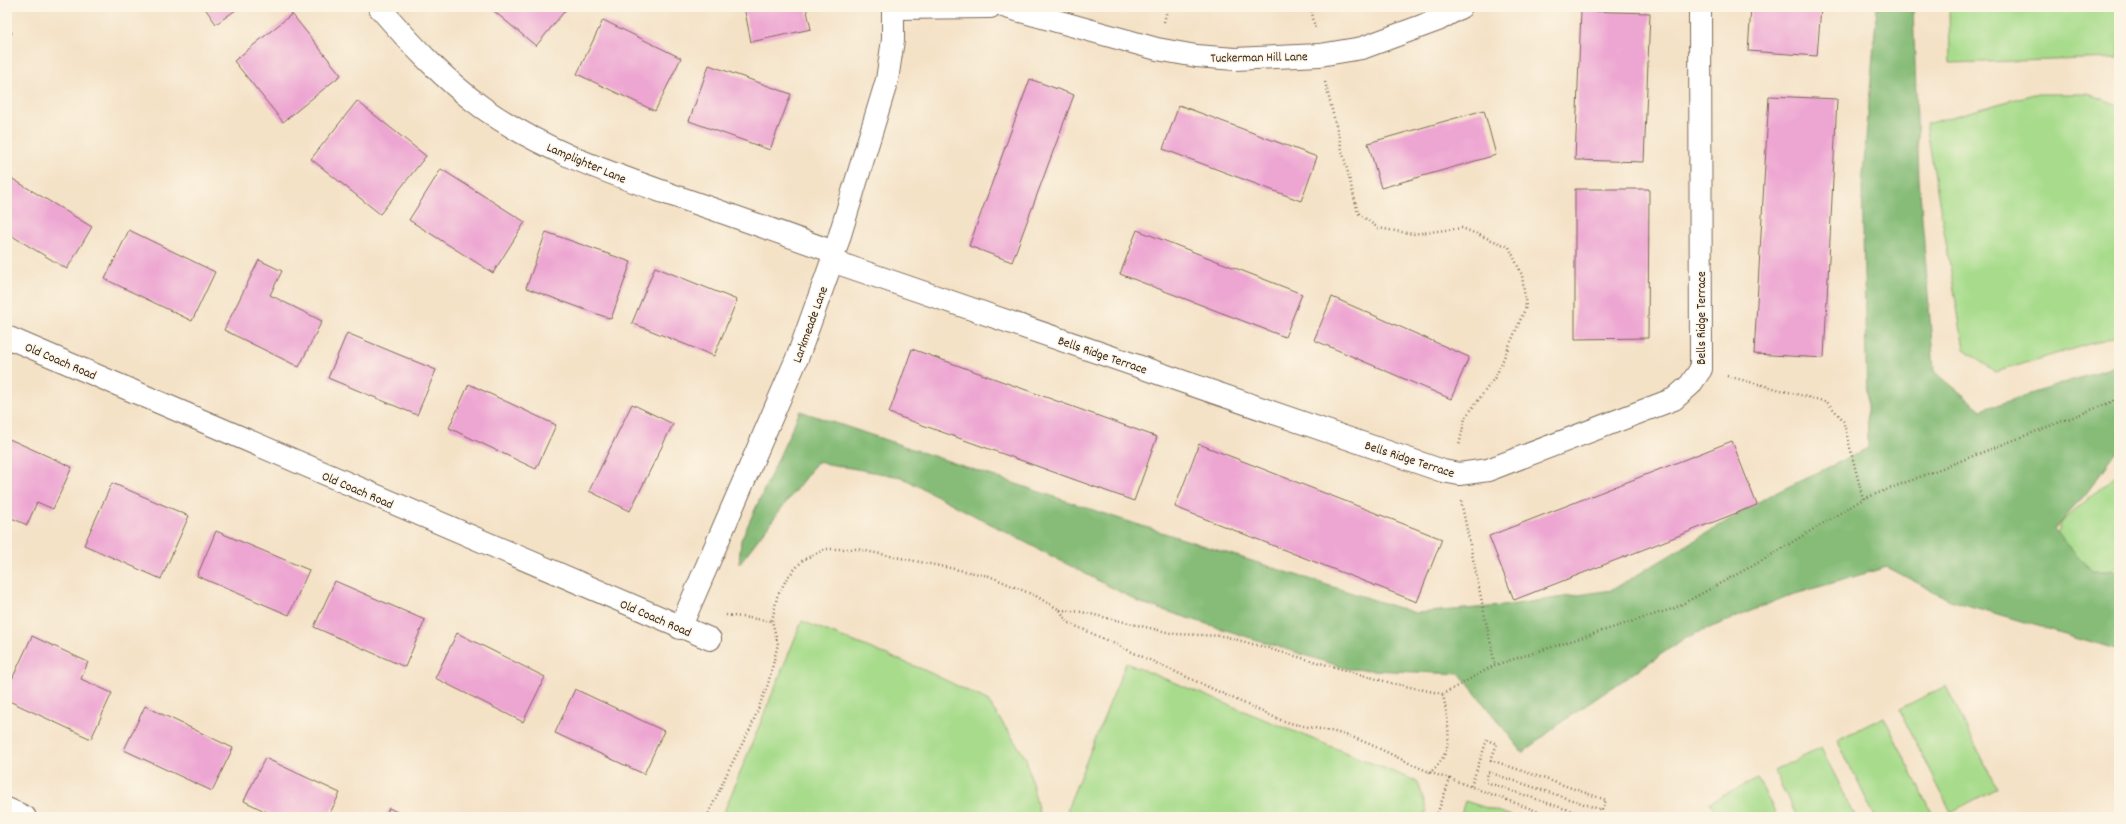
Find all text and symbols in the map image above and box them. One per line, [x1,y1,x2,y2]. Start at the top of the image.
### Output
street label: Tuckerman Hill Lane [1210,48,1308,69]
street label: Lamplighter Lane [543,139,629,190]
street label: Bells Ridge Terrace [1693,271,1712,365]
street label: Larkmeade Lane [789,284,834,366]
street label: Bells Ridge Terrace [1055,332,1150,381]
street label: Old Coach Road [21,339,99,386]
street label: Bells Ridge Terrace [1362,437,1457,484]
street label: Old Coach Road [318,468,396,515]
street label: Old Coach Road [616,596,694,643]

